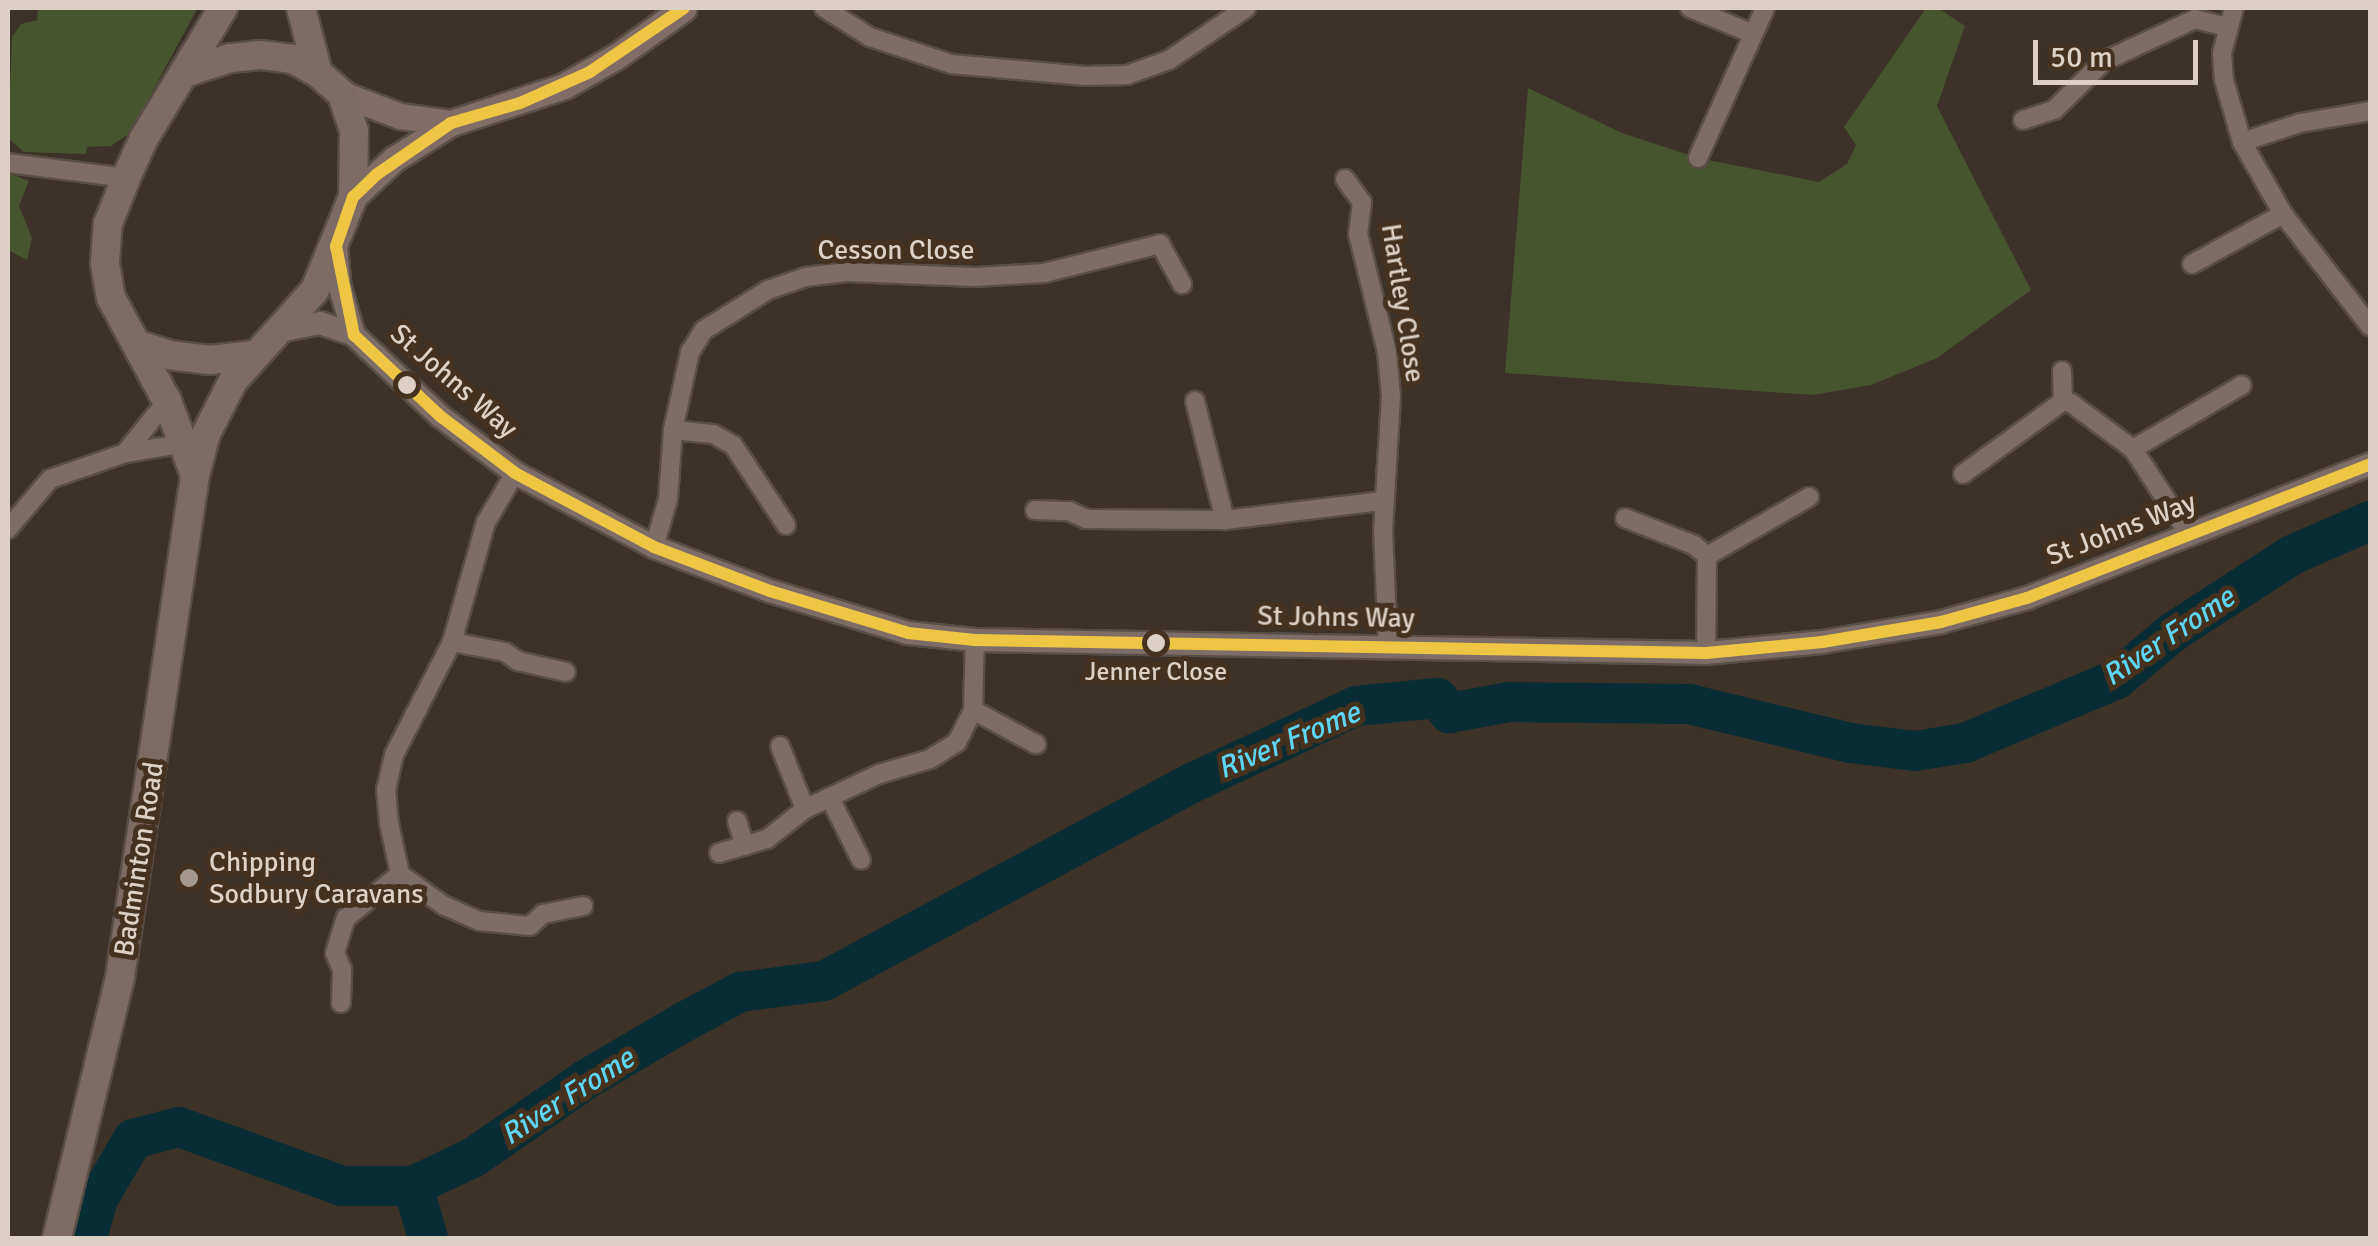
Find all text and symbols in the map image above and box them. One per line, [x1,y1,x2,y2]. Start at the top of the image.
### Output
scale bar [2038,20,2203,82]
text: 50 m [2050,39,2113,76]
street label: Hartley Close [1374,221,1432,385]
street label: Cesson Close [818,233,974,267]
street label: St Johns Way [384,317,524,445]
unlabelled marker [397,375,417,395]
street label: St Johns Way [2042,485,2200,573]
water label: River Frome [2096,580,2242,694]
street label: St Johns Way [1257,599,1415,635]
marker: Jenner Close [1146,633,1166,653]
place label: Jenner Close [1085,657,1227,689]
water label: River Frome [1212,695,1366,787]
street label: Badminton Road [107,759,171,959]
place label: Chipping Sodbury Caravans [209,845,423,911]
marker: Chipping Sodbury Caravans [178,867,200,889]
water label: River Frome [495,1041,641,1153]

